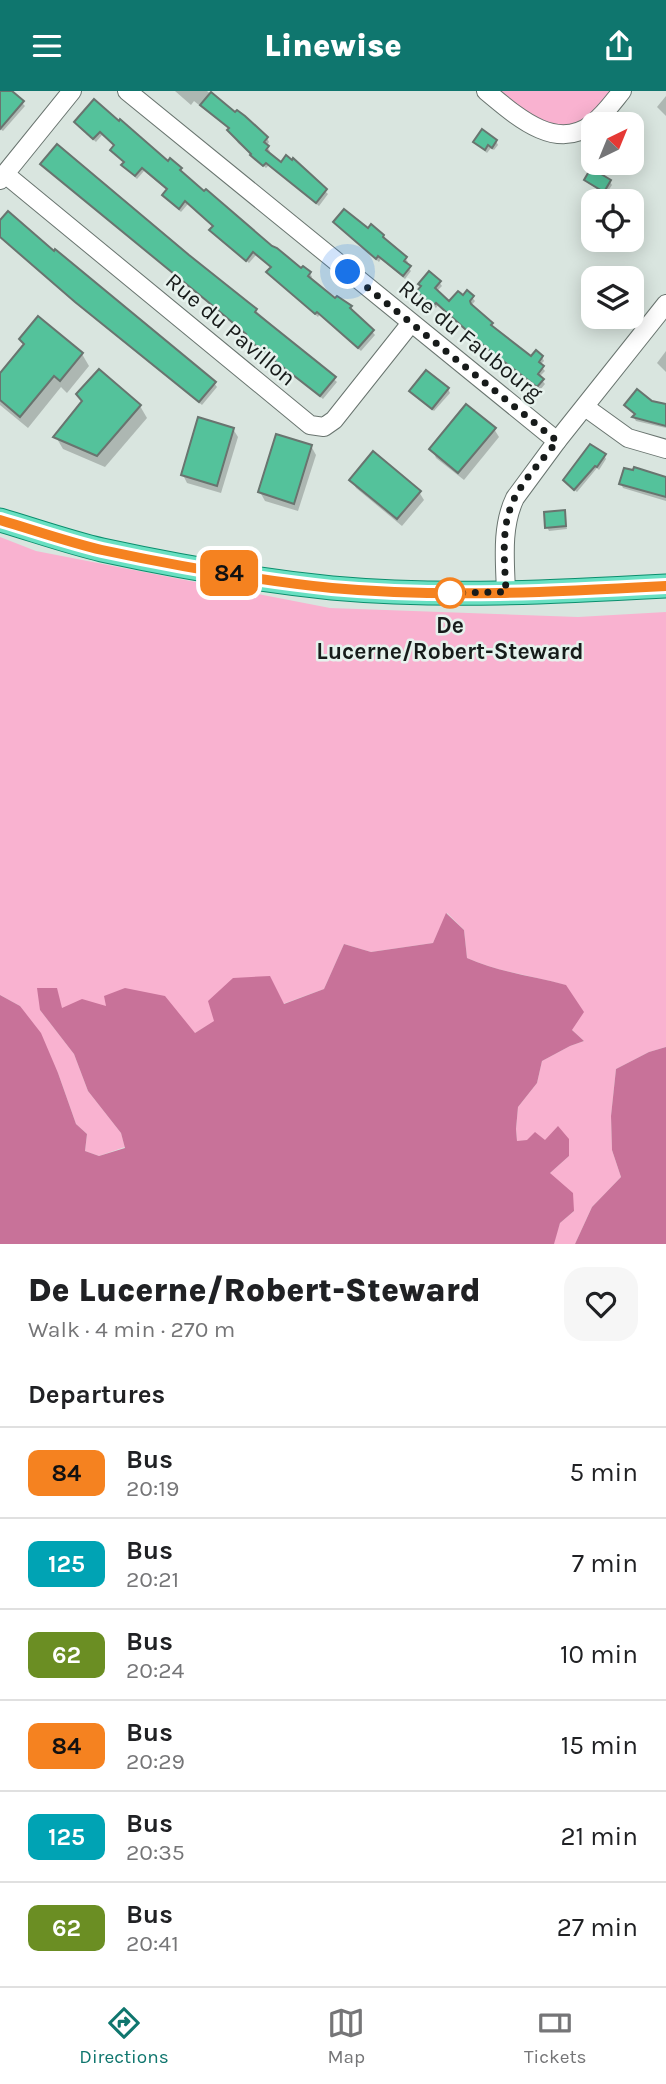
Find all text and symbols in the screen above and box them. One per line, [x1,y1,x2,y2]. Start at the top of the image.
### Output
icon: menu [28,27,66,65]
text: Linewise [264,27,402,64]
icon: share [600,27,638,65]
north arrow [581,112,644,175]
map controls [581,112,644,329]
button: locate [581,189,644,252]
your location [330,254,365,289]
button: layers [581,266,644,329]
street label: Rue du Pavillon [160,267,301,392]
street label: Rue du Faubourg [393,274,548,407]
line badge: 84 [198,550,260,596]
text: 84 [214,559,244,587]
marker: De Lucerne/Robert-Steward [435,578,465,608]
place label: De Lucerne/Robert-Steward [316,612,584,665]
button: heart [564,1267,638,1341]
text: De Lucerne/Robert-Steward [28,1271,481,1309]
text: Walk · 4 min · 270 m [28,1316,235,1343]
text: Departures [28,1379,165,1410]
text: Bus [126,1444,173,1475]
text: 5 min [569,1457,638,1488]
text: 84 [52,1459,81,1487]
text: 20:19 [126,1475,179,1502]
text: Bus [126,1535,173,1566]
text: 7 min [572,1548,638,1579]
text: 125 [48,1550,85,1578]
text: 20:21 [126,1566,179,1593]
text: Bus [126,1626,173,1657]
text: 10 min [560,1639,638,1670]
text: 62 [52,1641,81,1669]
text: 20:24 [126,1657,184,1684]
text: Bus [126,1717,173,1748]
text: 15 min [561,1730,638,1761]
text: 84 [52,1732,81,1760]
text: 20:29 [126,1748,185,1775]
text: Bus [126,1808,173,1839]
text: 21 min [560,1821,638,1852]
text: 125 [48,1823,85,1851]
text: 20:35 [126,1839,185,1866]
text: Bus [126,1899,173,1930]
text: 27 min [557,1912,638,1943]
text: 62 [52,1914,81,1942]
text: 20:41 [126,1930,179,1957]
tab: Directions [79,2004,169,2068]
tab: Map [327,2004,365,2068]
tab: Tickets [524,2004,587,2068]

